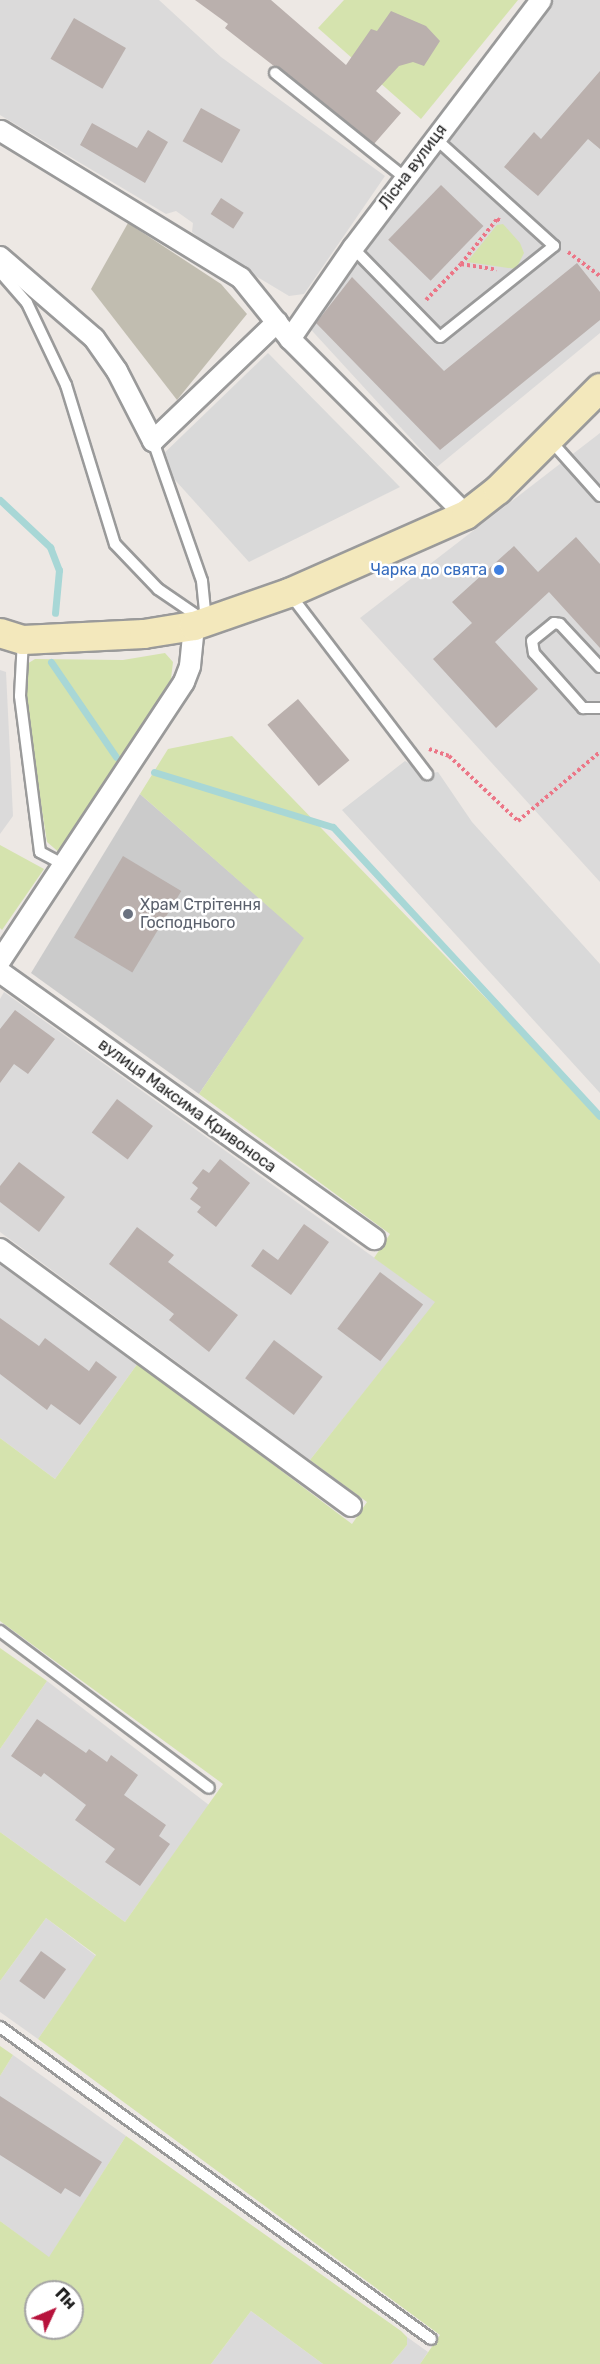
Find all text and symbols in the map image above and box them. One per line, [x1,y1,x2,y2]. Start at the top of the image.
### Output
street label: Лісна вулиця [375,121,451,213]
place label: Чарка до свята [371,560,487,580]
marker: Чарка до свята [492,563,506,577]
place label: Храм Стрітення Господнього [140,895,261,933]
marker: Храм Стрітення Господнього [121,907,135,921]
street label: вулиця Максима Кривоноса [94,1035,280,1177]
north arrow [24,2280,84,2340]
text: Пн [51,2284,80,2313]

